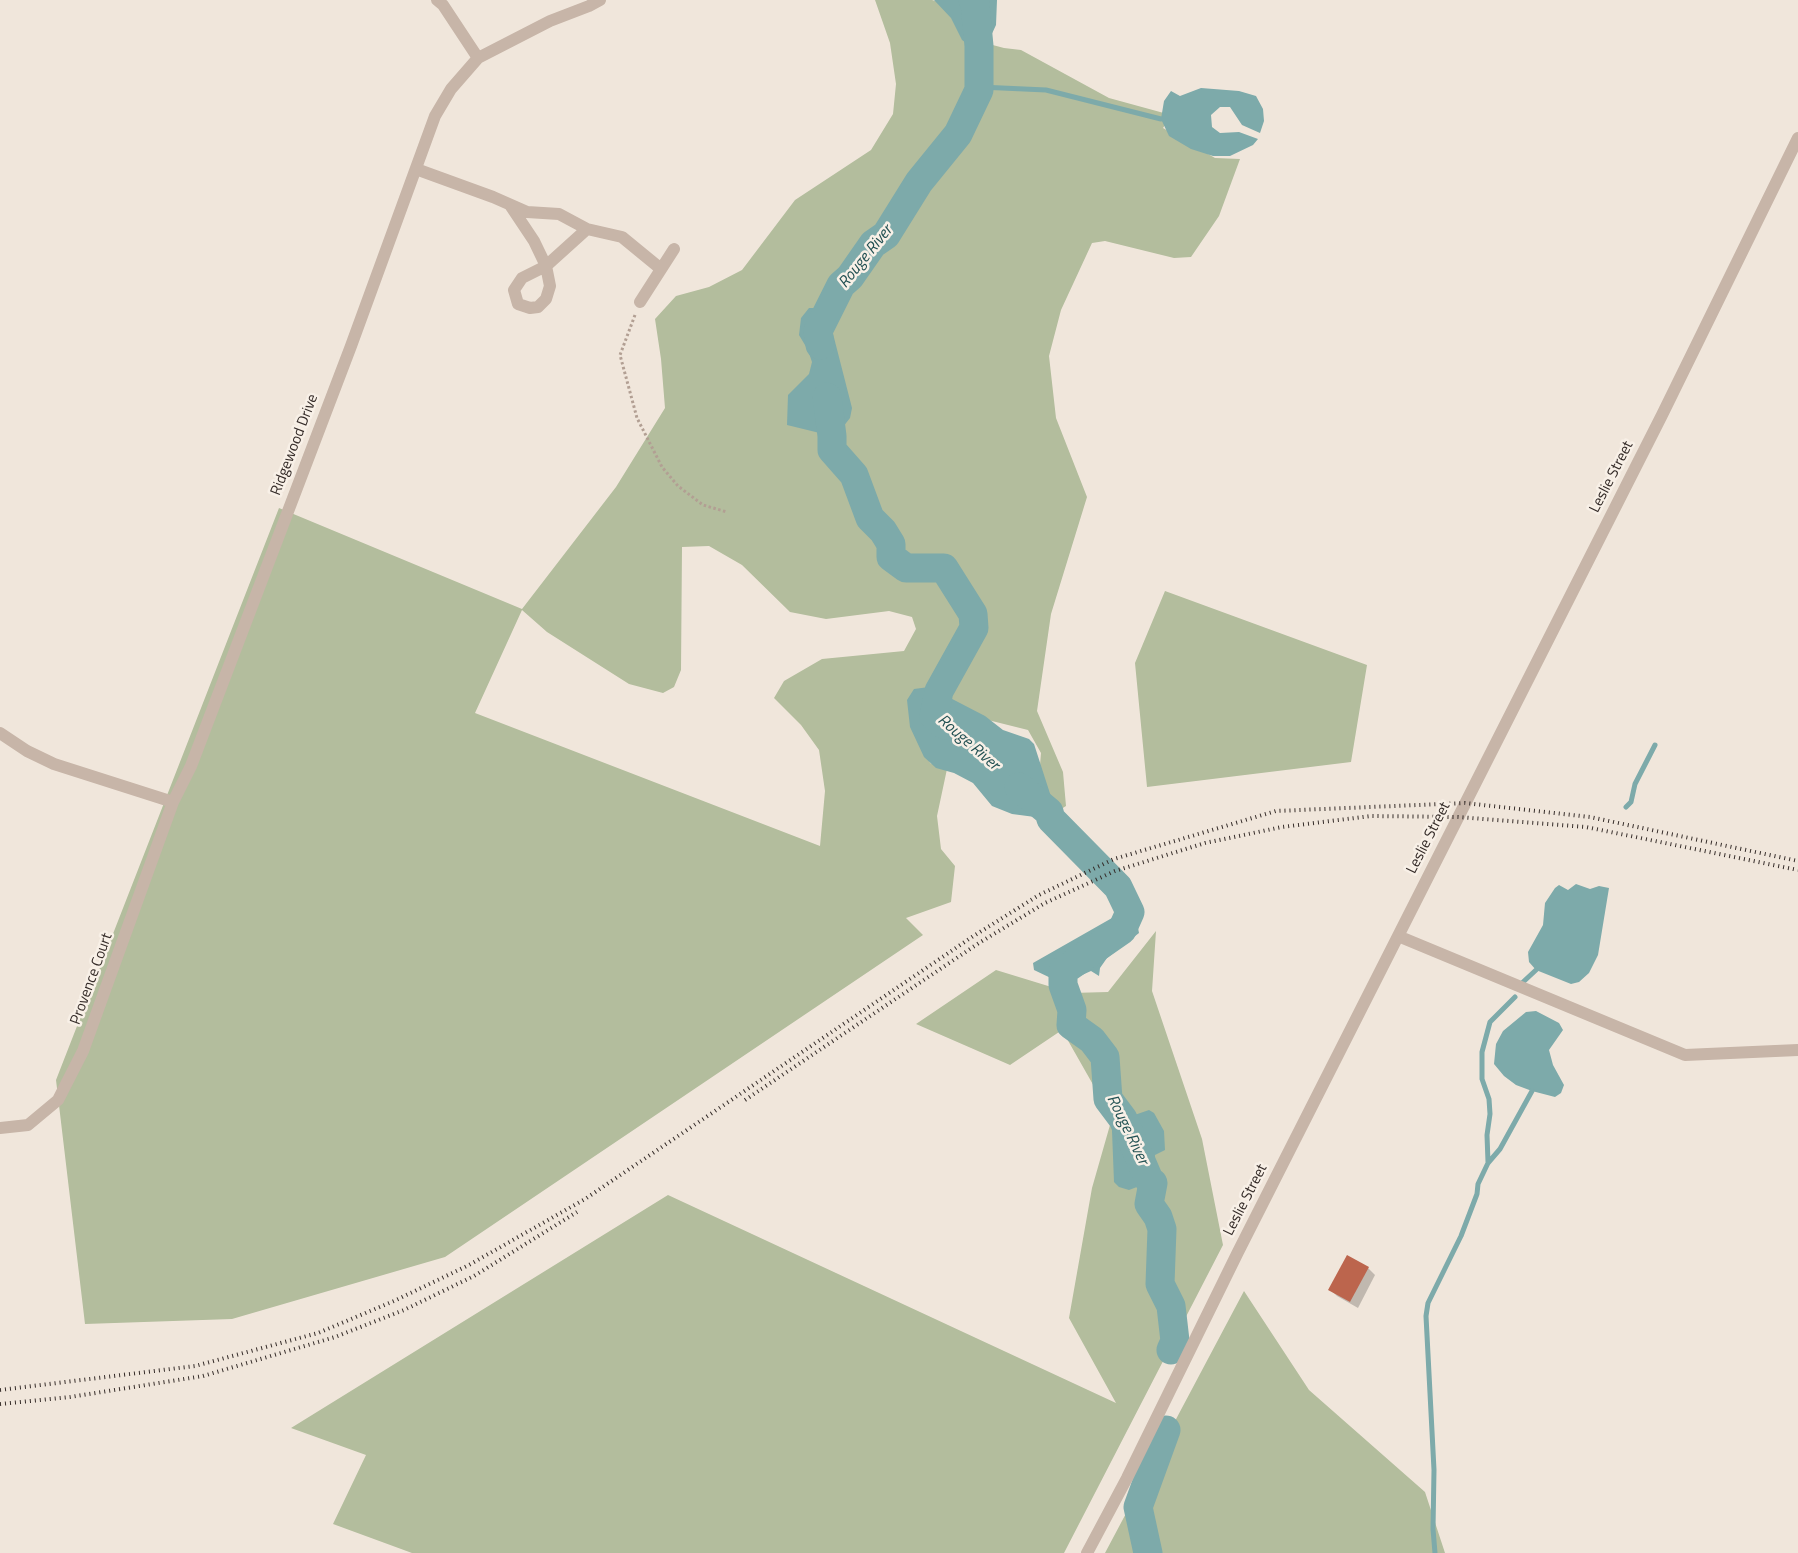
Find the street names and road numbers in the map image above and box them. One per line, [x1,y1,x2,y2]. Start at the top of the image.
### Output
street label: Ridgewood Drive [267,392,323,498]
street label: Leslie Street [1586,438,1638,516]
street label: Leslie Street [1403,799,1455,877]
street label: Provence Court [67,931,117,1027]
street label: Leslie Street [1220,1161,1272,1239]

